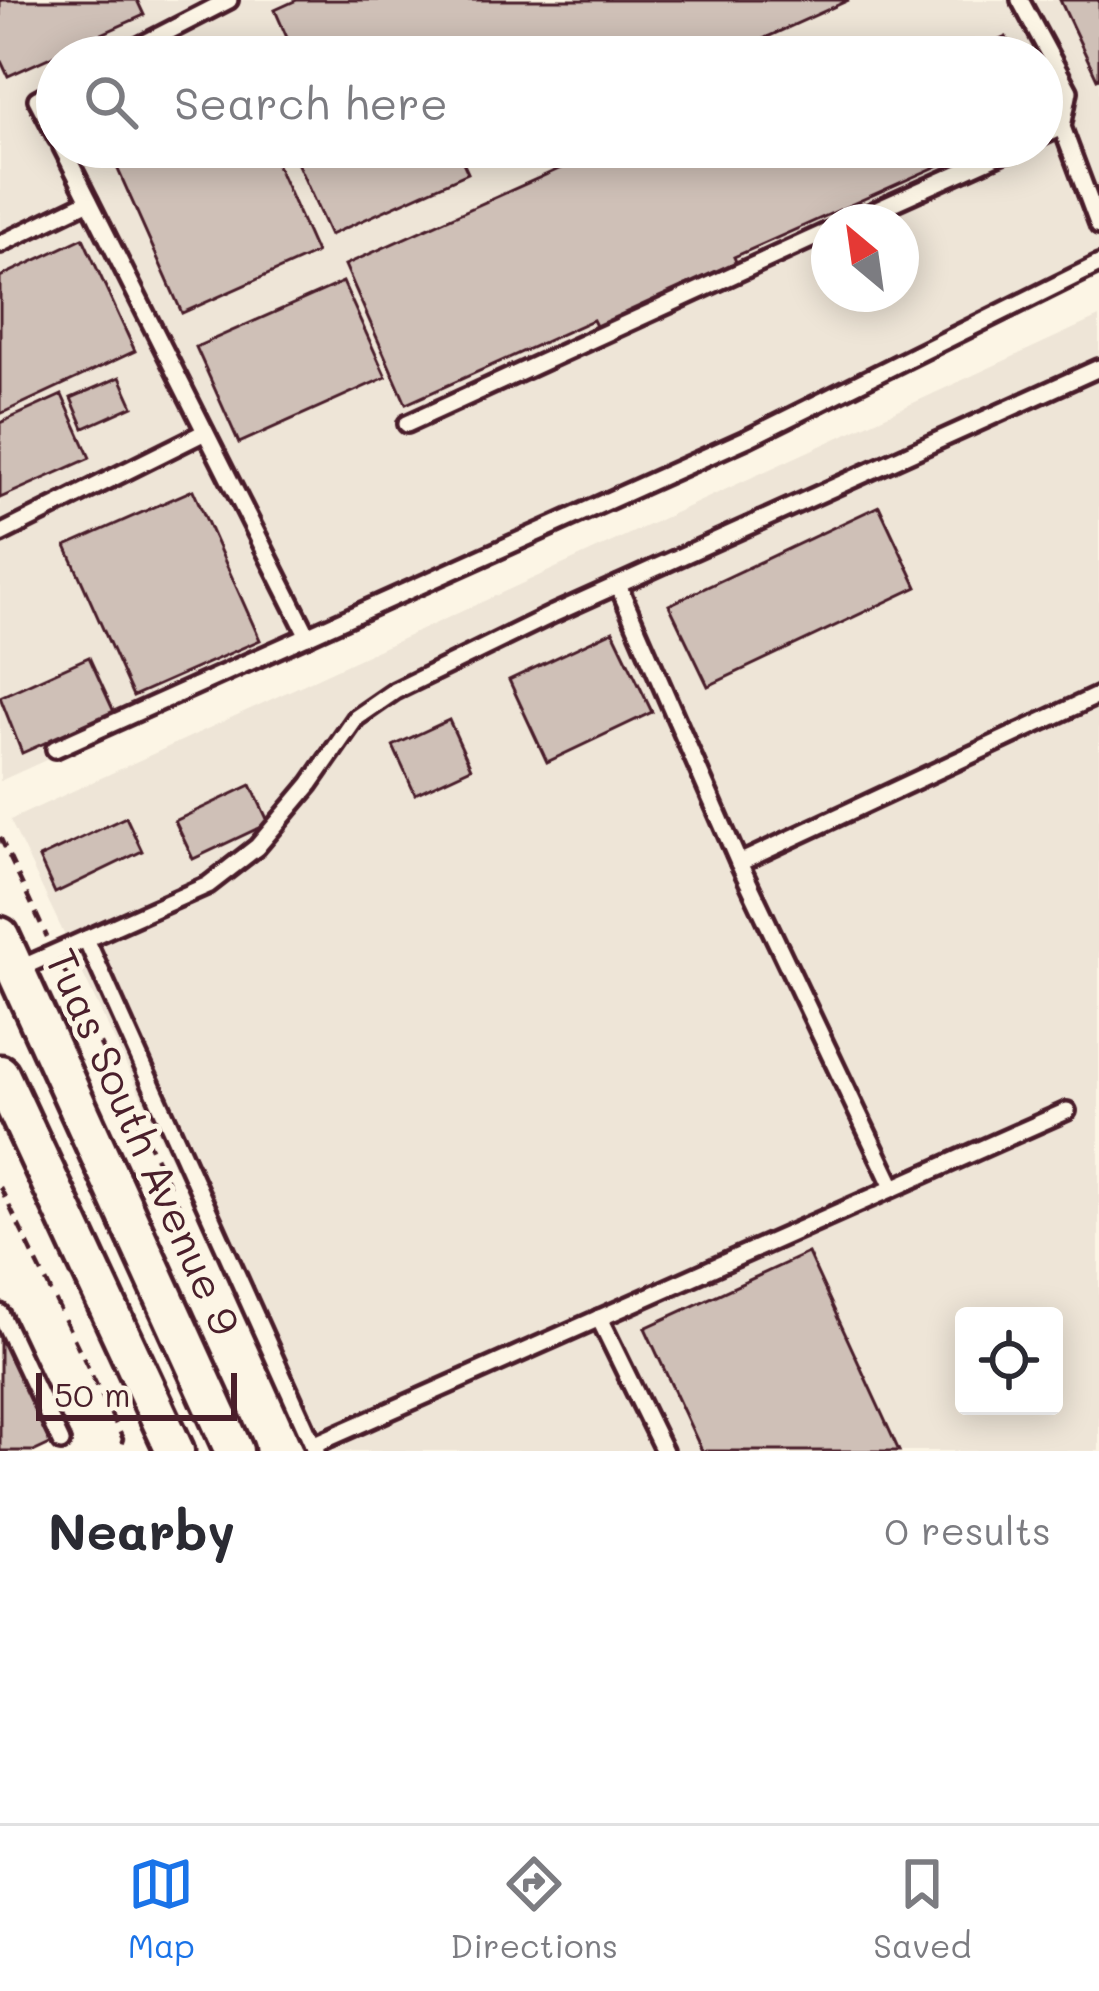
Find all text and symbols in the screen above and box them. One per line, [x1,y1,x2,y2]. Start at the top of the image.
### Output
search box [36,36,1063,168]
icon: search [78,69,144,135]
text: Search here [174,73,448,131]
north arrow [811,204,919,312]
street label: Tuas South Avenue 9 [34,940,254,1343]
map controls [955,1307,1063,1415]
button: locate [955,1307,1063,1415]
scale bar [36,1367,237,1420]
text: 50 m [54,1372,130,1415]
text: Nearby [48,1496,235,1563]
text: 0 results [885,1504,1051,1555]
tab: Map [128,1851,195,1966]
tab: Directions [450,1851,618,1966]
tab: Saved [873,1851,971,1966]

